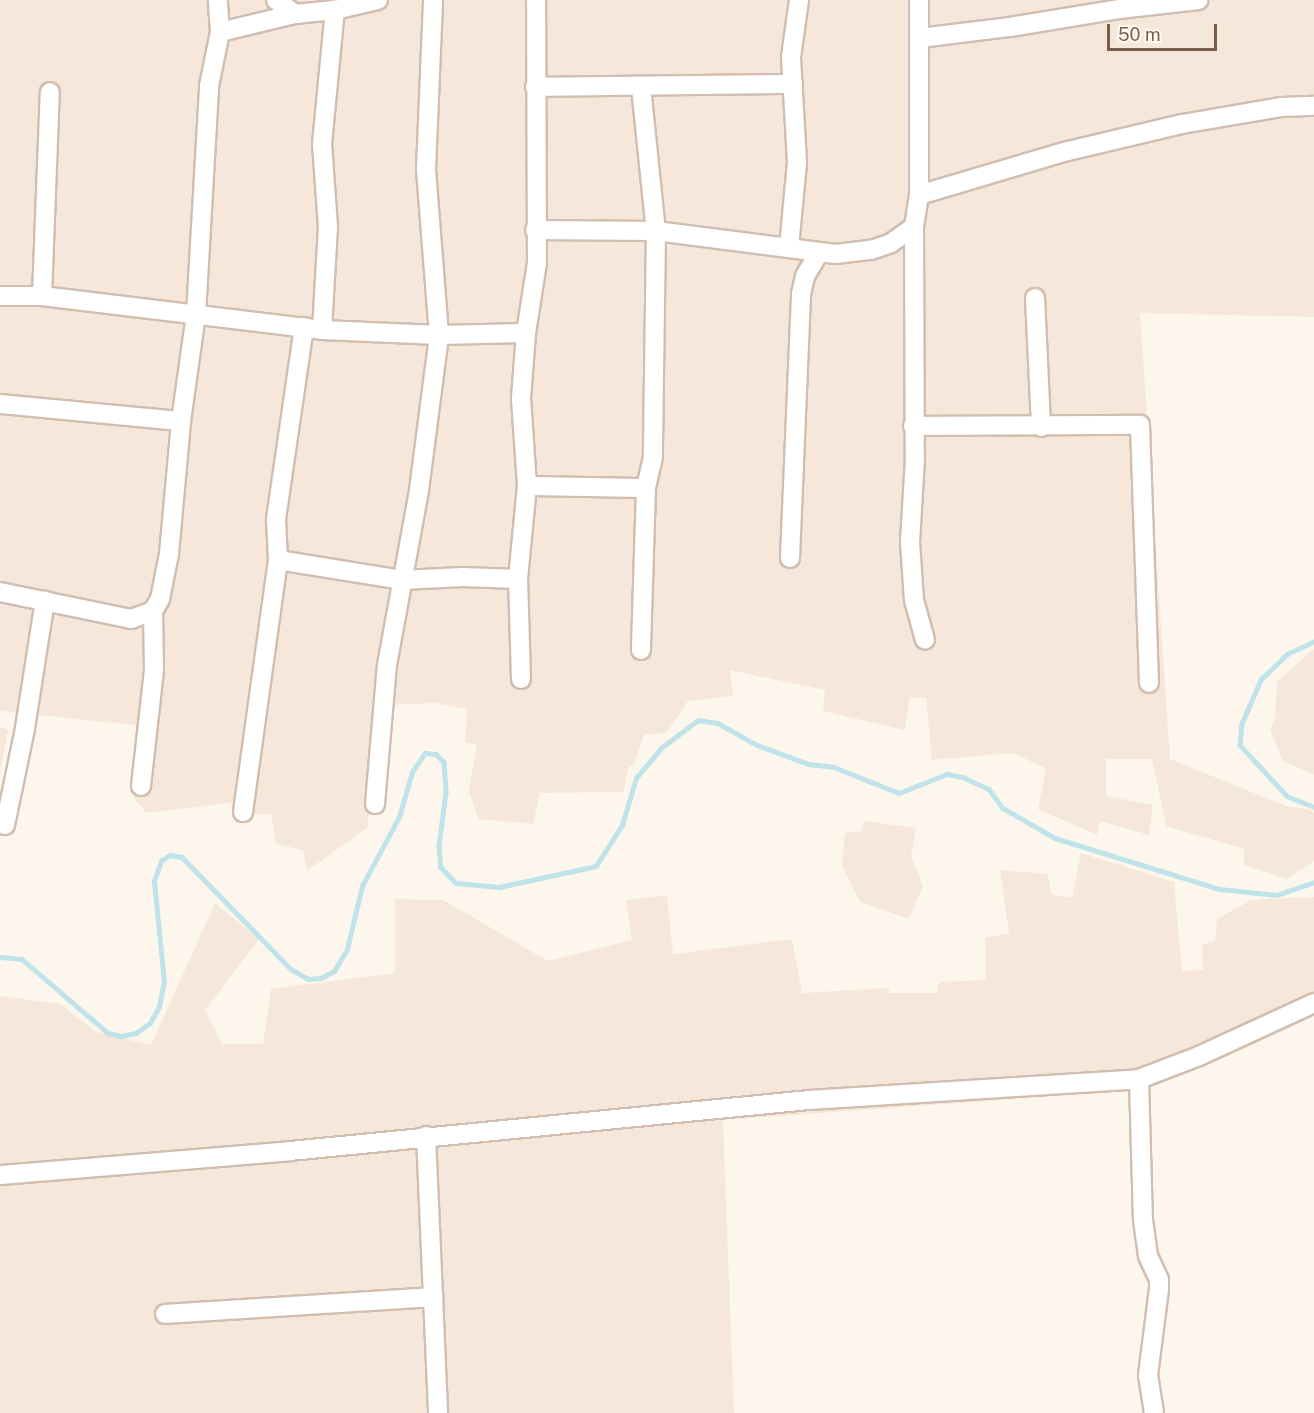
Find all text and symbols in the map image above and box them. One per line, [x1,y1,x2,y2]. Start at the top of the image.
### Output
scale bar [1110,12,1220,50]
text: 50 m [1118,24,1161,45]

